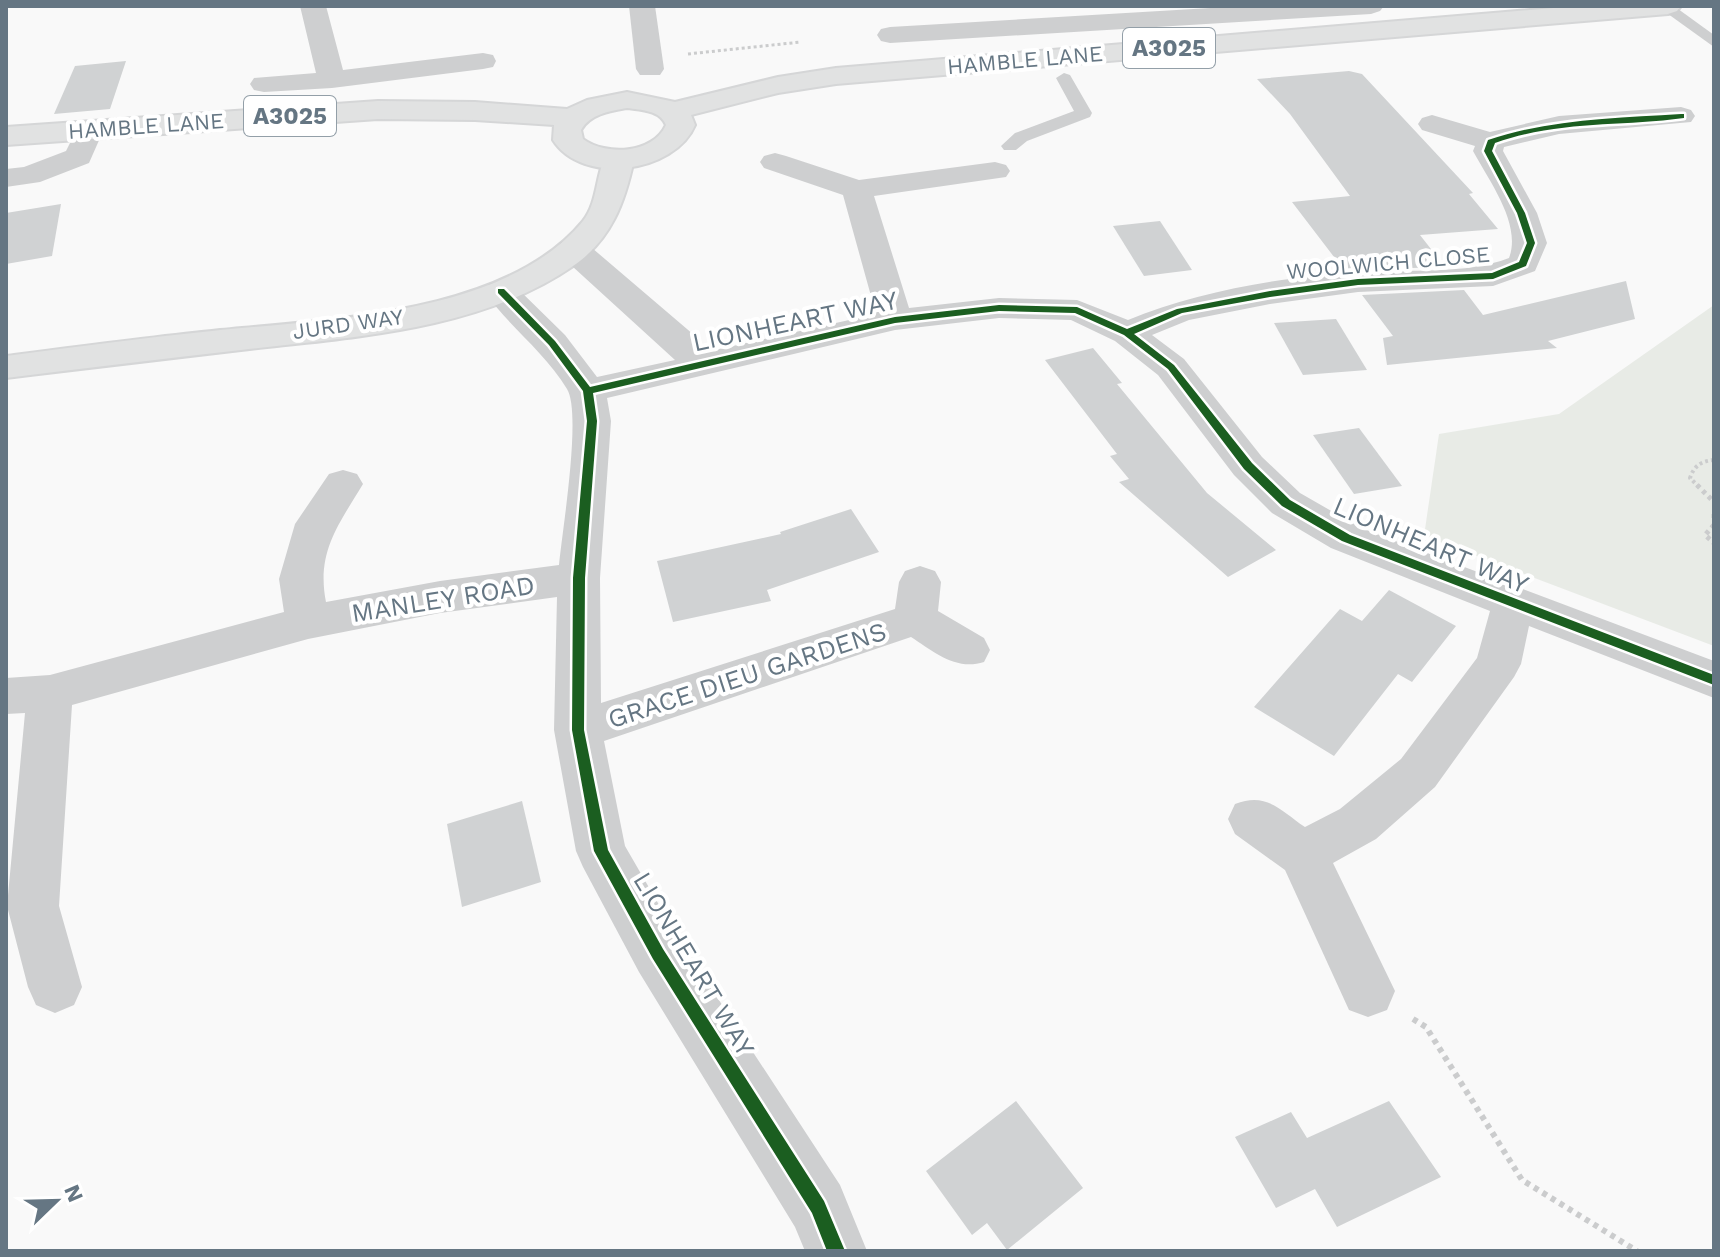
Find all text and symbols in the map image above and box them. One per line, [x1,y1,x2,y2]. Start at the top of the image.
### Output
road number: A3025 [1123,28,1215,68]
street label: HAMBLE LANE [946,41,1104,79]
road number: A3025 [244,96,336,136]
street label: HAMBLE LANE [67,108,225,144]
street label: WOOLWICH CLOSE [1285,242,1491,284]
street label: LIONHEART WAY [690,285,900,357]
street label: JURD WAY [291,304,405,344]
street label: LIONHEART WAY [1329,490,1533,600]
street label: MANLEY ROAD [349,570,537,628]
street label: GRACE DIEU GARDENS [604,616,890,734]
street label: LIONHEART WAY [627,867,761,1061]
north arrow [16,1161,96,1241]
text: N [59,1181,89,1206]

